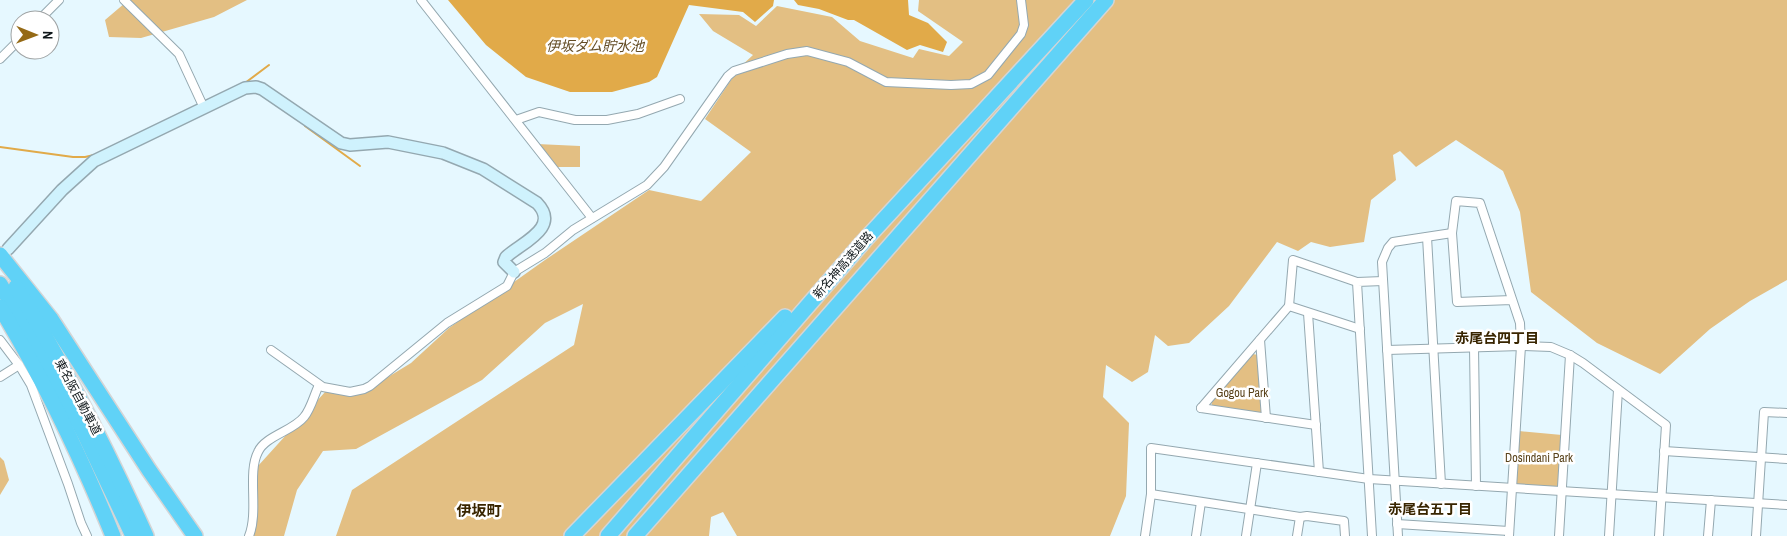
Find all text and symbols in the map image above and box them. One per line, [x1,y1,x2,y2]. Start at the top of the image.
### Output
north arrow [10,10,60,60]
text: N [39,31,57,40]
water label: 伊坂ダム貯水池 [546,37,646,55]
street label: 新名神高速道路 [809,228,877,302]
district label: 赤尾台四丁目 [1455,329,1539,347]
street label: 東名阪自動車道 [51,356,105,438]
park label: Gogou Park [1216,385,1268,401]
park label: Dosindani Park [1505,450,1573,466]
district label: 伊坂町 [456,500,502,521]
district label: 赤尾台五丁目 [1388,500,1472,518]

